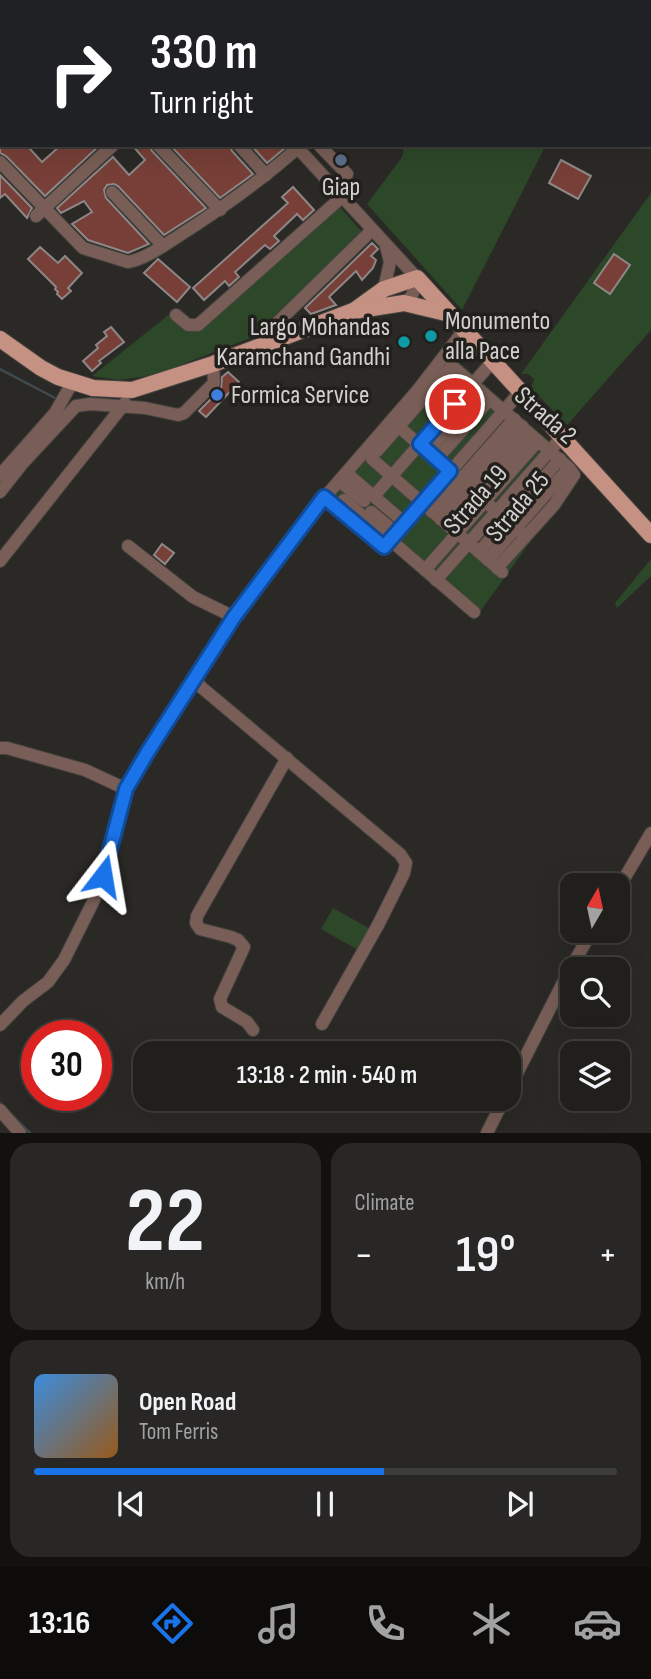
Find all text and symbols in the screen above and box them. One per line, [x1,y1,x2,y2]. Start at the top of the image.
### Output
text: 330 m [150,24,257,83]
icon: right [35,28,126,119]
text: Turn right [150,84,254,123]
marker: Giap [333,152,349,168]
place label: Giap [322,172,360,203]
place label: Monumento alla Pace [445,306,550,367]
place label: Largo Mohandas Karamchand Gandhi [216,312,390,373]
marker: Monumento alla Pace [423,328,439,344]
marker: Largo Mohandas Karamchand Gandhi [396,334,412,350]
pin [425,374,485,434]
place label: Formica Service [231,380,369,411]
street label: Strada 2 [508,381,582,451]
icon: arrive [436,385,474,423]
marker: Formica Service [209,387,225,403]
street label: Strada 19 [437,459,515,541]
street label: Strada 25 [480,466,556,548]
position arrow [66,839,140,913]
north arrow [560,873,630,943]
map controls [560,873,630,1111]
button: search [560,957,630,1027]
speed limit sign: 30 [21,1020,112,1111]
button: layers [560,1041,630,1111]
text: 13:18 · 2 min · 540 m [237,1060,417,1091]
text: 22 [125,1168,205,1277]
text: Climate [355,1189,414,1217]
text: 19° [456,1224,515,1287]
text: − [355,1233,373,1278]
text: + [598,1233,617,1278]
text: km/h [145,1268,185,1296]
text: Open Road [139,1387,236,1418]
text: Tom Ferris [139,1418,218,1446]
icon: previous [112,1485,150,1523]
icon: pause [306,1485,344,1523]
icon: next [501,1485,539,1523]
icon: directions [148,1599,197,1648]
icon: music [254,1599,303,1648]
icon: phone [361,1599,410,1648]
icon: climate [467,1599,516,1648]
icon: car [573,1599,622,1648]
text: 13:16 [29,1604,90,1643]

